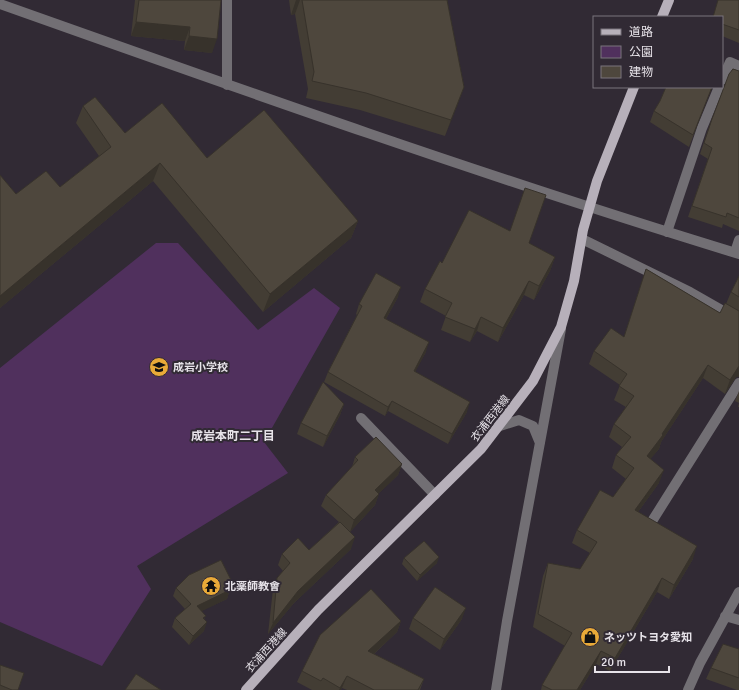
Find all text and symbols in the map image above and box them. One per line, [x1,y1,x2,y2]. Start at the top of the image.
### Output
legend [593,16,723,88]
text: 道路 [629,25,653,40]
text: 公園 [629,45,653,60]
text: 建物 [629,65,653,80]
school or university icon: 成岩小学校 [148,356,170,378]
place label: 成岩小学校 [173,361,228,374]
street label: 衣浦西港線 [468,393,512,444]
district label: 成岩本町二丁目 [191,429,275,444]
temple icon: 北薬師教會 [200,575,222,597]
place label: 北薬師教會 [225,580,280,593]
street label: 衣浦西港線 [243,626,290,675]
shop icon: ネッツトヨタ愛知 [579,626,601,648]
place label: ネッツトヨタ愛知 [604,631,692,644]
scale bar [595,648,669,674]
text: 20 m [601,655,626,670]

